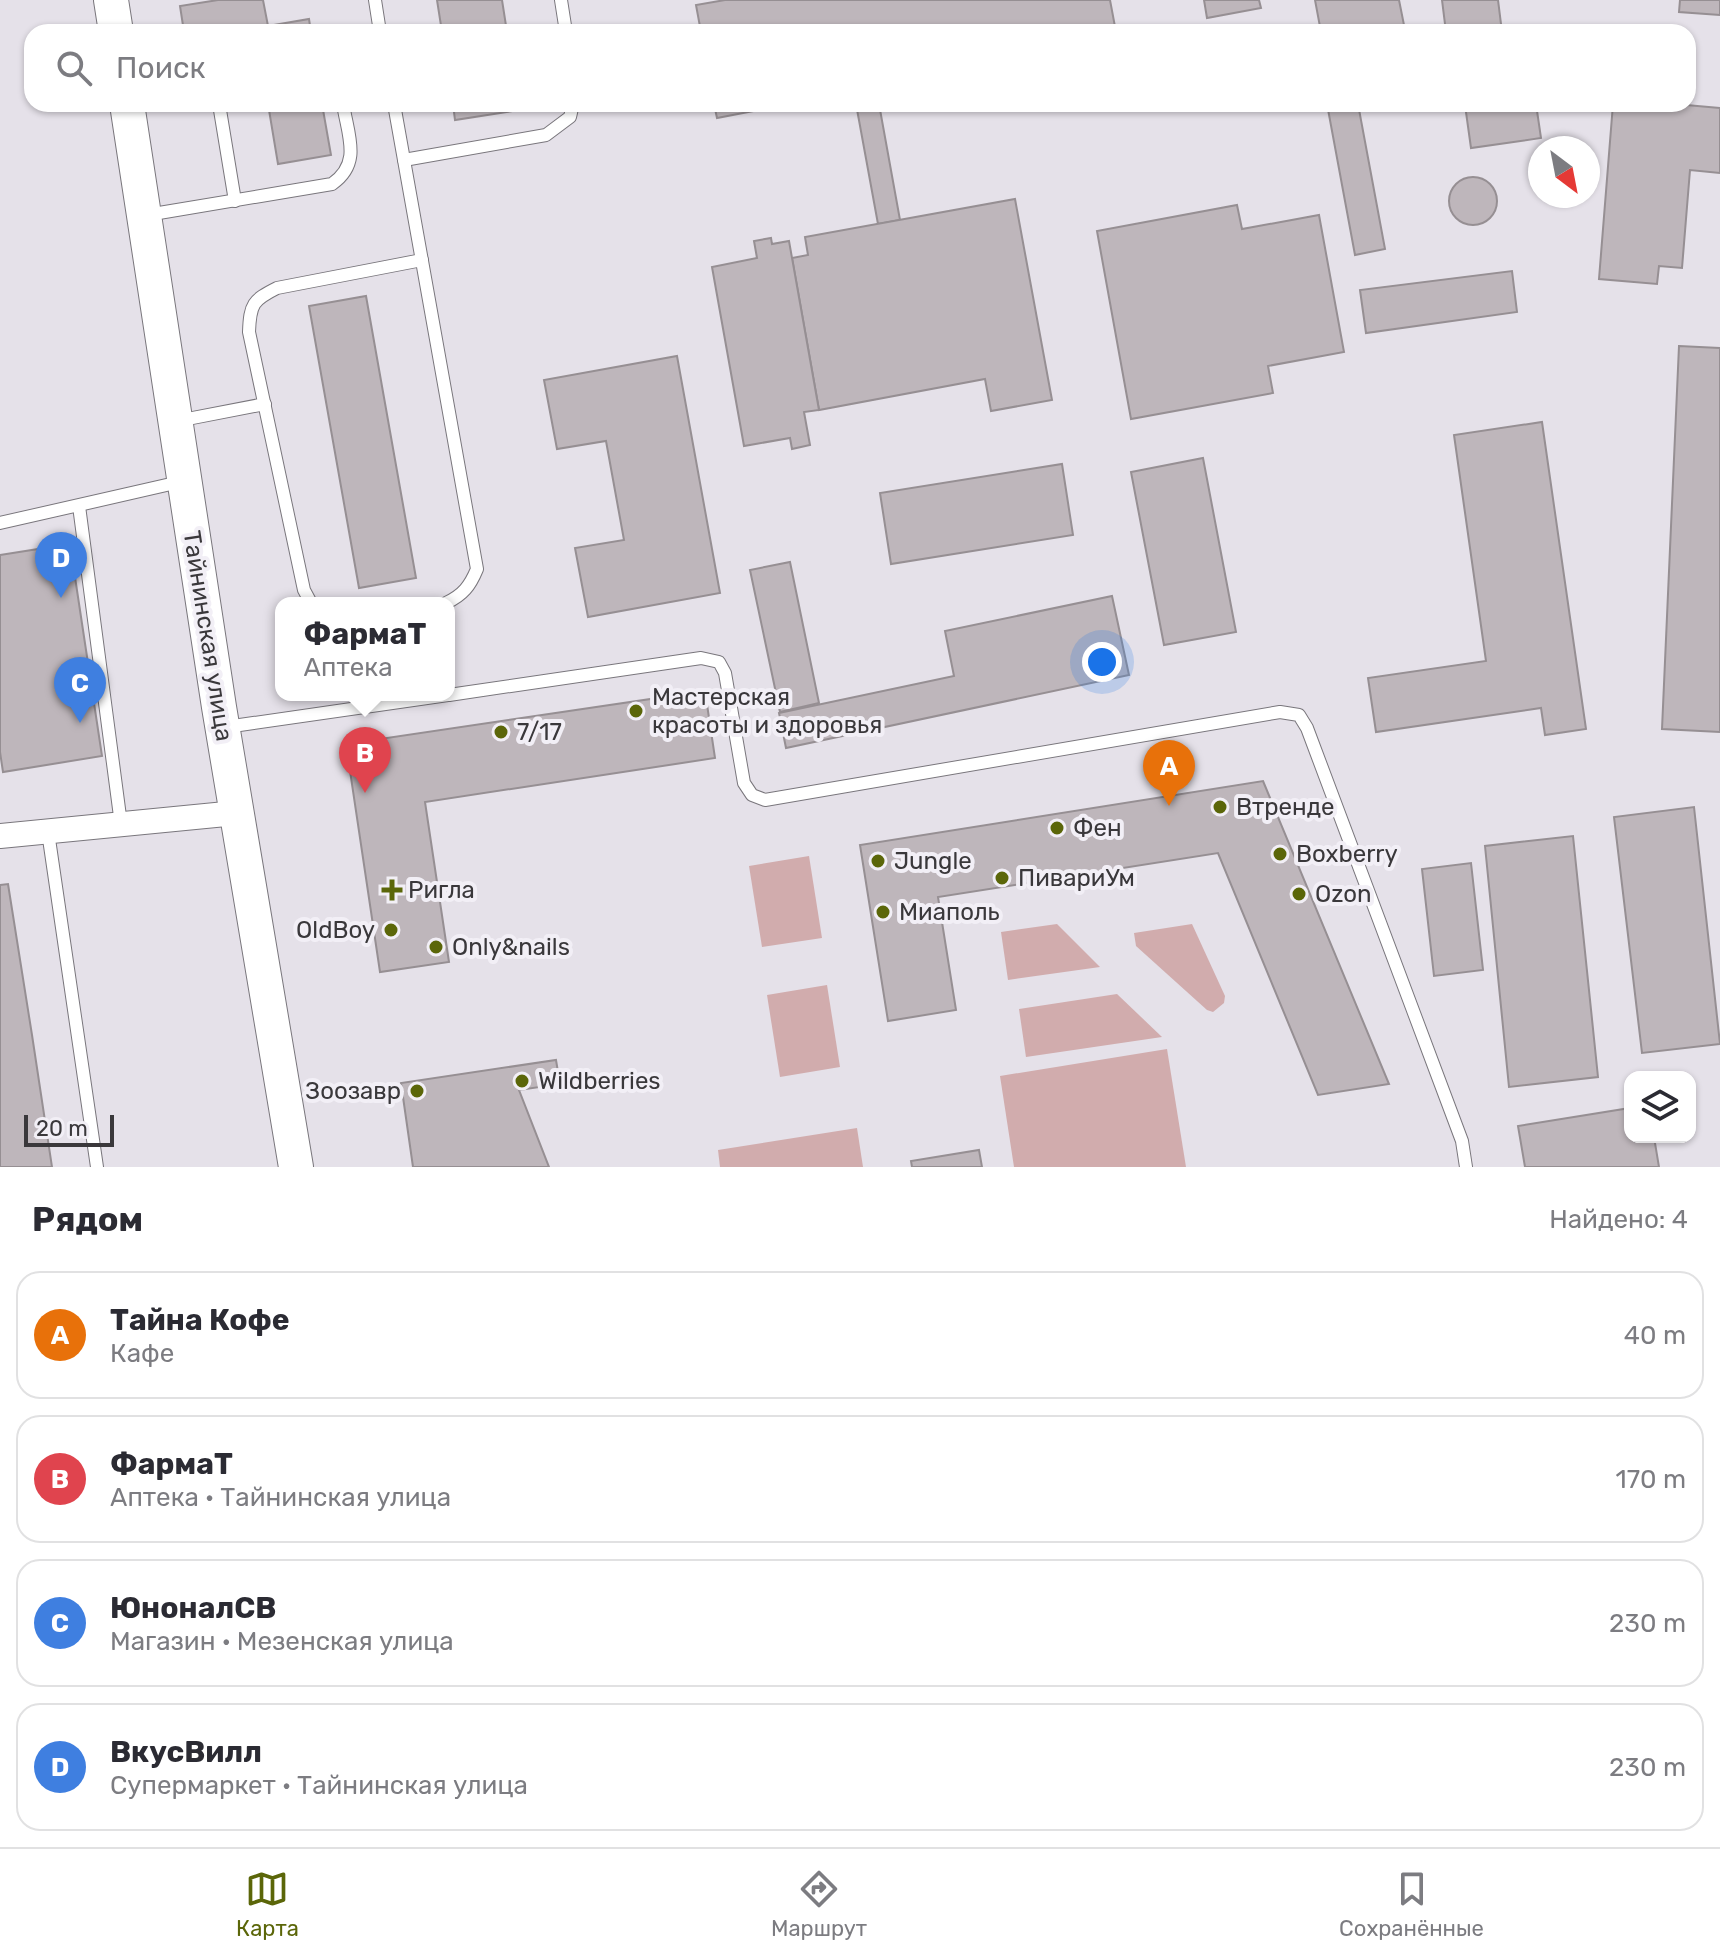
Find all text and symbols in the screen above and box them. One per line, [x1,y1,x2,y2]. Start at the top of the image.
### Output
search box [24,24,1696,112]
icon: search [52,46,96,90]
text: Поиск [116,50,206,86]
north arrow [1528,136,1600,208]
street label: Тайнинская улица [178,529,238,743]
pin: D [35,532,87,598]
popup [275,597,455,701]
text: ФармаТ [304,616,426,652]
your location [1082,642,1122,682]
text: Аптека [304,652,393,683]
pin: C [54,657,106,723]
place label: Мастерская красоты и здоровья [652,683,882,739]
marker: Мастерская красоты и здоровья [627,702,645,720]
place label: 7/17 [517,718,562,746]
marker: 7/17 [492,723,510,741]
pin: B [339,727,391,793]
pin: A [1143,740,1195,806]
place label: Втренде [1236,793,1335,821]
marker: Втренде [1211,798,1229,816]
place label: Фен [1073,814,1122,842]
marker: Фен [1048,819,1066,837]
place label: Boxberry [1296,840,1398,868]
marker: Boxberry [1271,845,1289,863]
place label: Jungle [894,847,972,875]
marker: Jungle [869,852,887,870]
place label: ПивариУм [1018,864,1135,892]
marker: ПивариУм [993,869,1011,887]
place label: Ригла [408,876,475,904]
place label: Ozon [1315,880,1372,908]
marker: Ригла [383,881,401,899]
marker: Ozon [1290,885,1308,903]
place label: Миаполь [899,898,1000,926]
marker: Миаполь [874,903,892,921]
place label: OldBoy [296,916,375,944]
marker: OldBoy [382,921,400,939]
place label: Only&nails [452,933,570,961]
marker: Only&nails [427,938,445,956]
place label: Wildberries [538,1067,661,1095]
map controls [1624,1071,1696,1143]
button: layers [1624,1071,1696,1143]
marker: Wildberries [513,1072,531,1090]
place label: Зоозавр [305,1077,401,1105]
marker: Зоозавр [408,1082,426,1100]
scale bar [24,1111,114,1147]
text: 20 m [36,1115,88,1142]
text: Рядом [32,1199,143,1240]
text: Найдено: 4 [1549,1204,1688,1235]
text: Тайна Кофе [110,1302,290,1338]
text: A [51,1320,69,1351]
text: 40 m [1624,1320,1686,1351]
text: Кафе [110,1338,174,1369]
text: ФармаТ [110,1446,233,1482]
text: B [51,1464,69,1495]
text: 170 m [1616,1464,1686,1495]
text: Аптека · Тайнинская улица [110,1482,451,1513]
text: ЮноналСВ [110,1590,276,1626]
text: C [51,1608,69,1639]
text: 230 m [1609,1608,1686,1639]
text: Магазин · Мезенская улица [110,1626,454,1657]
text: ВкусВилл [110,1734,262,1770]
text: D [51,1752,69,1783]
text: 230 m [1609,1752,1686,1783]
text: Супермаркет · Тайнинская улица [110,1770,528,1801]
tab: Карта [236,1867,299,1942]
tab: Маршрут [771,1867,867,1942]
tab: Сохранённые [1339,1867,1484,1942]

